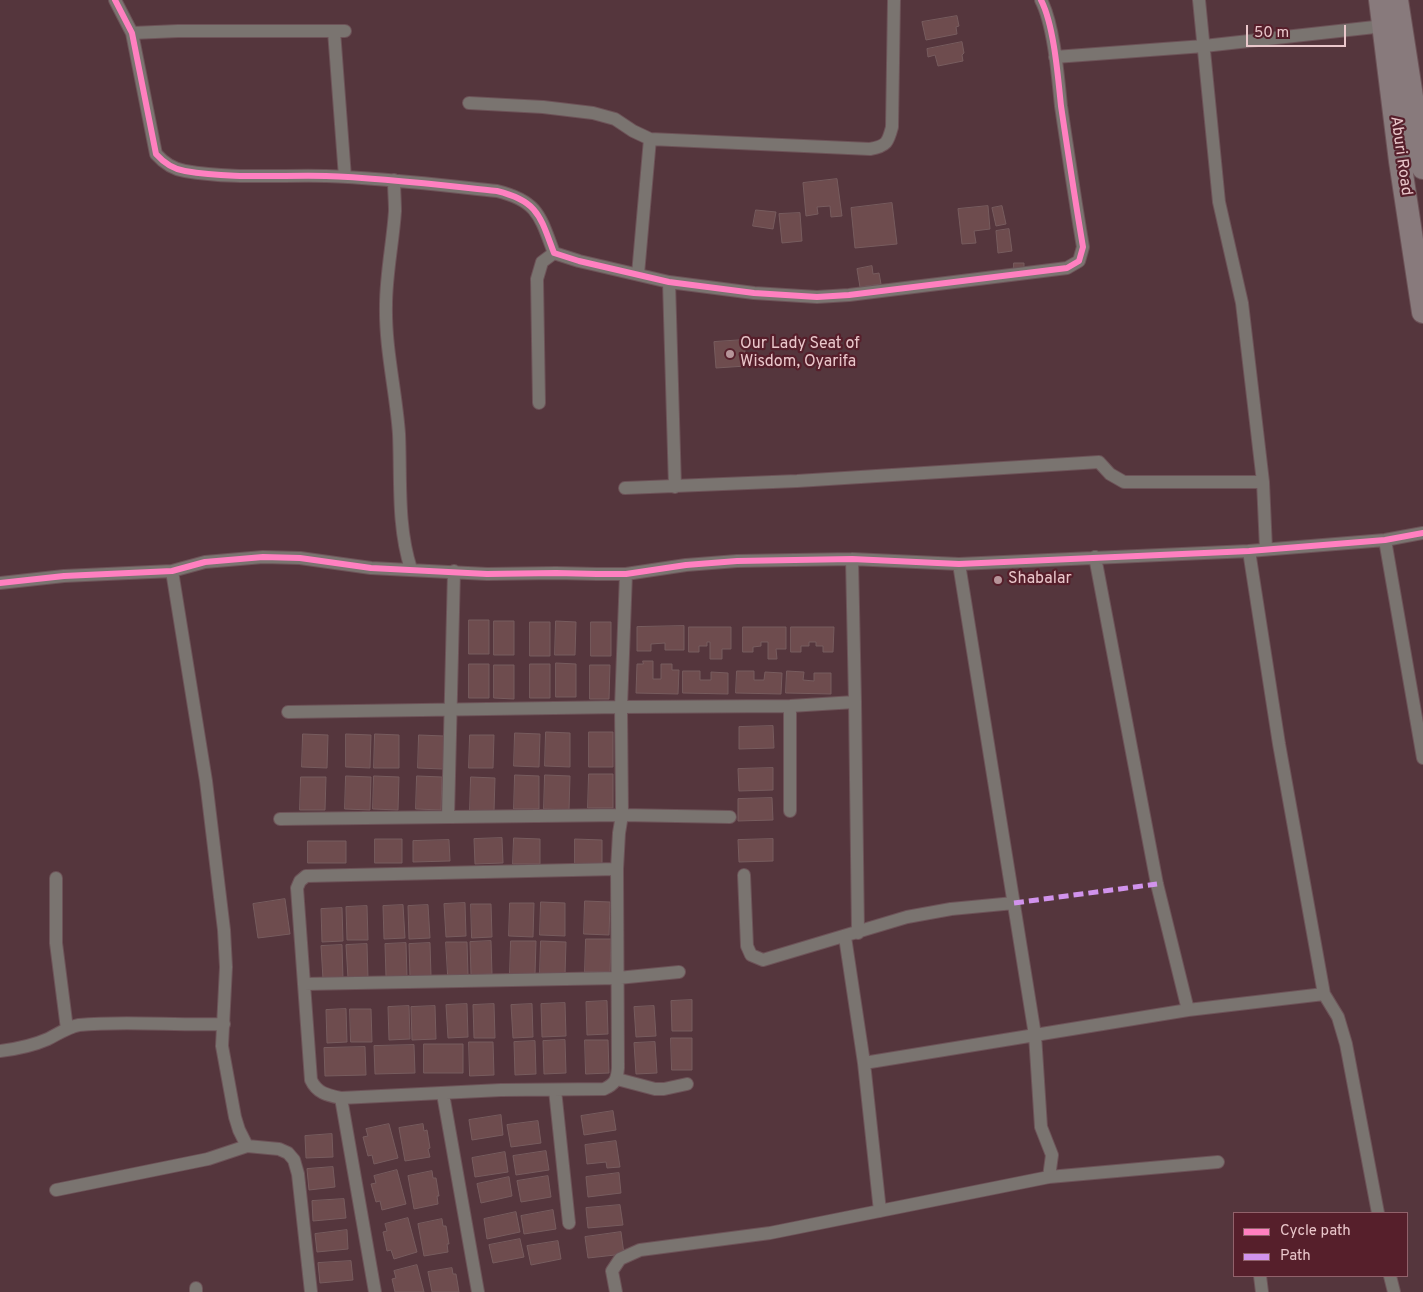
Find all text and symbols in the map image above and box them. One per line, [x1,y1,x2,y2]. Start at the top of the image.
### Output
scale bar [1248,15,1348,47]
text: 50 m [1254,24,1289,43]
street label: Aburi Road [1385,115,1415,197]
place label: Our Lady Seat of Wisdom, Oyarifa [740,335,860,373]
marker: Our Lady Seat of Wisdom, Oyarifa [724,348,736,360]
place label: Shabalar [1008,570,1072,590]
marker: Shabalar [992,574,1004,586]
legend [1233,1212,1408,1277]
text: Cycle path [1280,1222,1351,1241]
text: Path [1280,1247,1311,1266]

